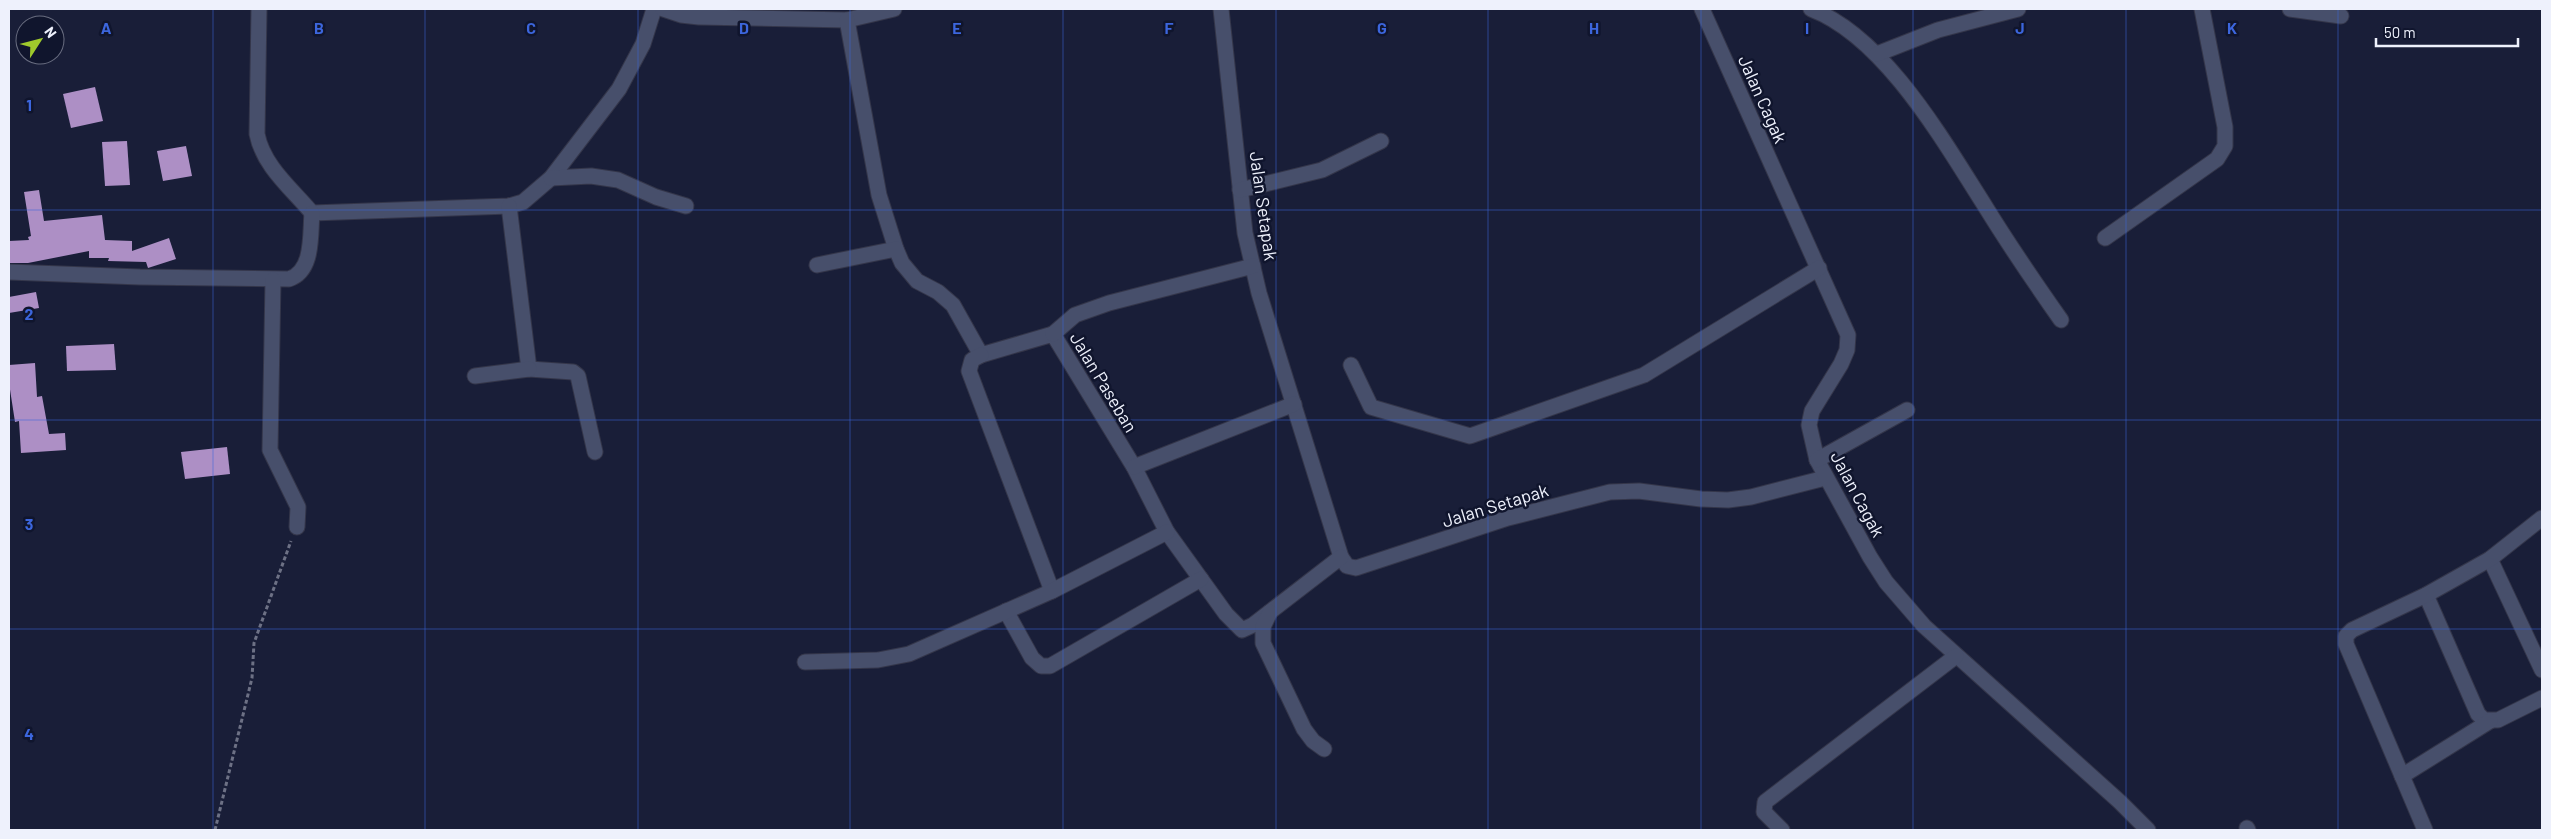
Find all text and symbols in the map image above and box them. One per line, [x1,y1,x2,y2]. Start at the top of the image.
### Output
north arrow [15,15,65,65]
scale bar [2376,15,2518,47]
text: A [101,18,112,37]
text: B [314,18,324,37]
text: C [526,18,536,37]
text: D [739,18,749,37]
text: E [952,18,962,37]
text: F [1165,18,1174,37]
text: G [1377,18,1387,37]
text: H [1589,18,1599,37]
text: I [1805,18,1809,37]
text: J [2015,18,2025,37]
text: K [2227,18,2237,37]
text: N [41,23,61,41]
text: 50 m [2384,23,2416,41]
street label: Jalan Cagak [1734,52,1792,146]
text: 1 [26,95,32,114]
street label: Jalan Setapak [1245,150,1283,262]
text: 2 [25,304,34,323]
street label: Jalan Paseban [1065,328,1143,436]
street label: Jalan Cagak [1826,447,1890,541]
street label: Jalan Setapak [1439,478,1551,532]
text: 3 [25,514,33,533]
text: 4 [24,724,34,743]

